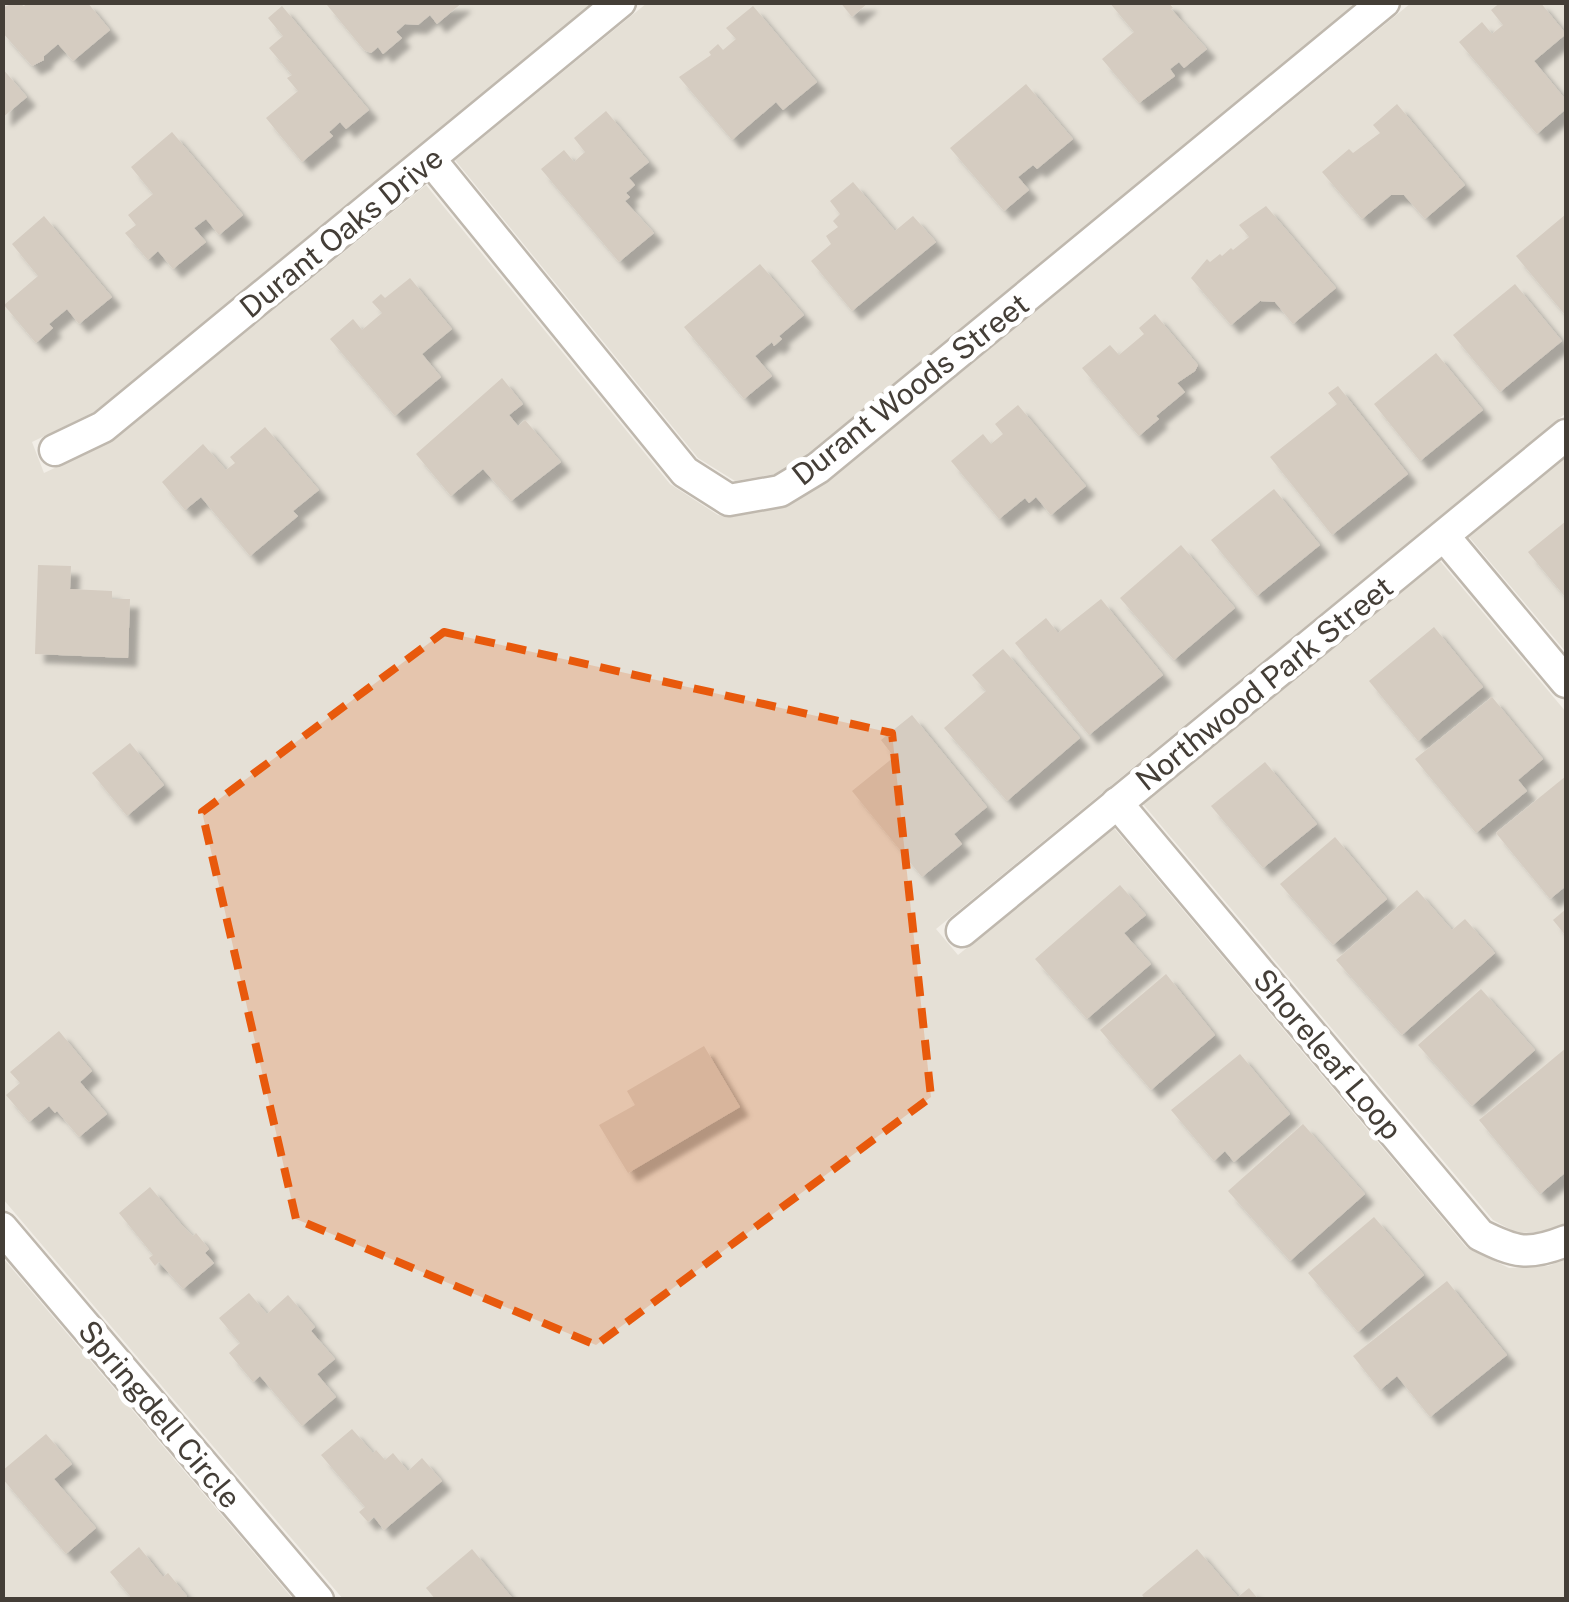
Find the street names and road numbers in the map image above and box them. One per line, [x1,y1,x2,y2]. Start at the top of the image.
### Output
street label: Durant Oaks Drive [232,139,450,325]
street label: Durant Woods Street [785,285,1035,493]
street label: Northwood Park Street [1128,568,1400,798]
street label: Shoreleaf Loop [1246,961,1410,1147]
street label: Springdell Circle [71,1313,249,1515]

